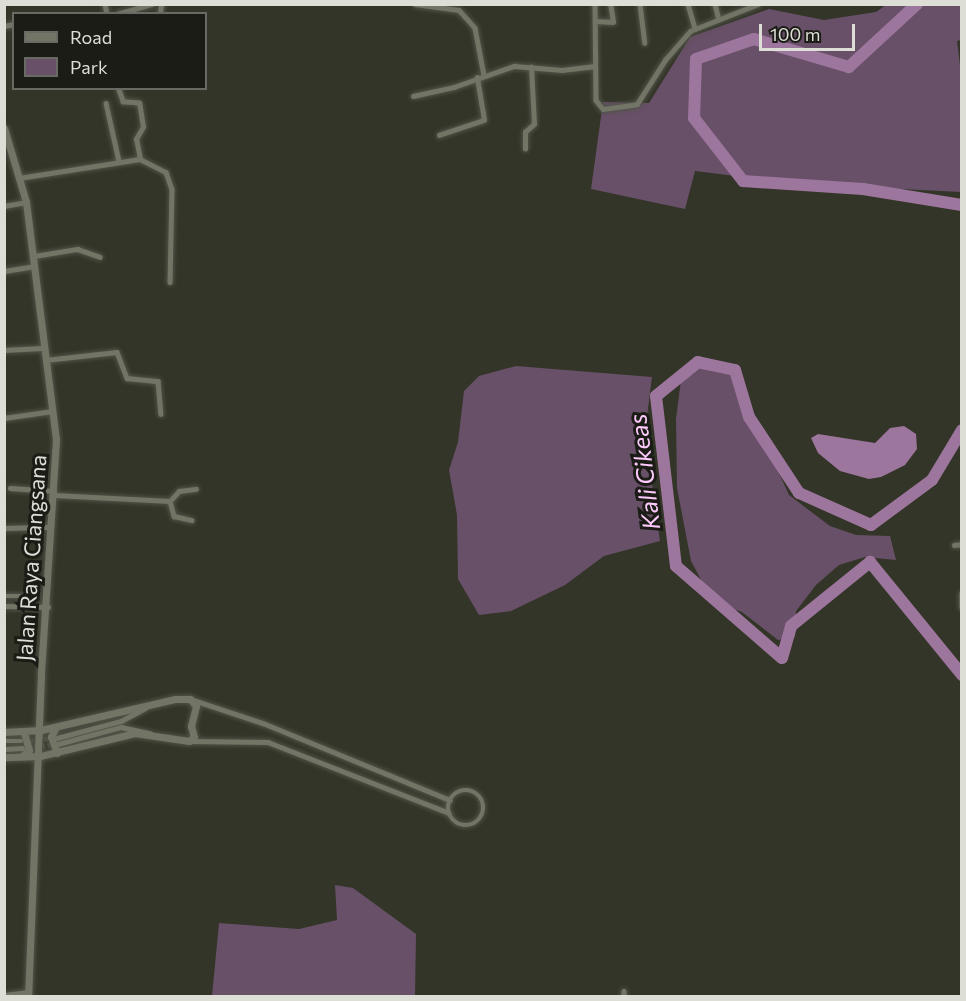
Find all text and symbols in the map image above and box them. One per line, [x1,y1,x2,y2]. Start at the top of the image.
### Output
legend [12,12,207,90]
scale bar [762,12,858,50]
text: 100 m [770,23,820,45]
text: Road [70,26,112,48]
text: Park [70,56,108,78]
water label: Kali Cikeas [623,412,665,532]
street label: Jalan Raya Ciangsana [11,454,51,662]

